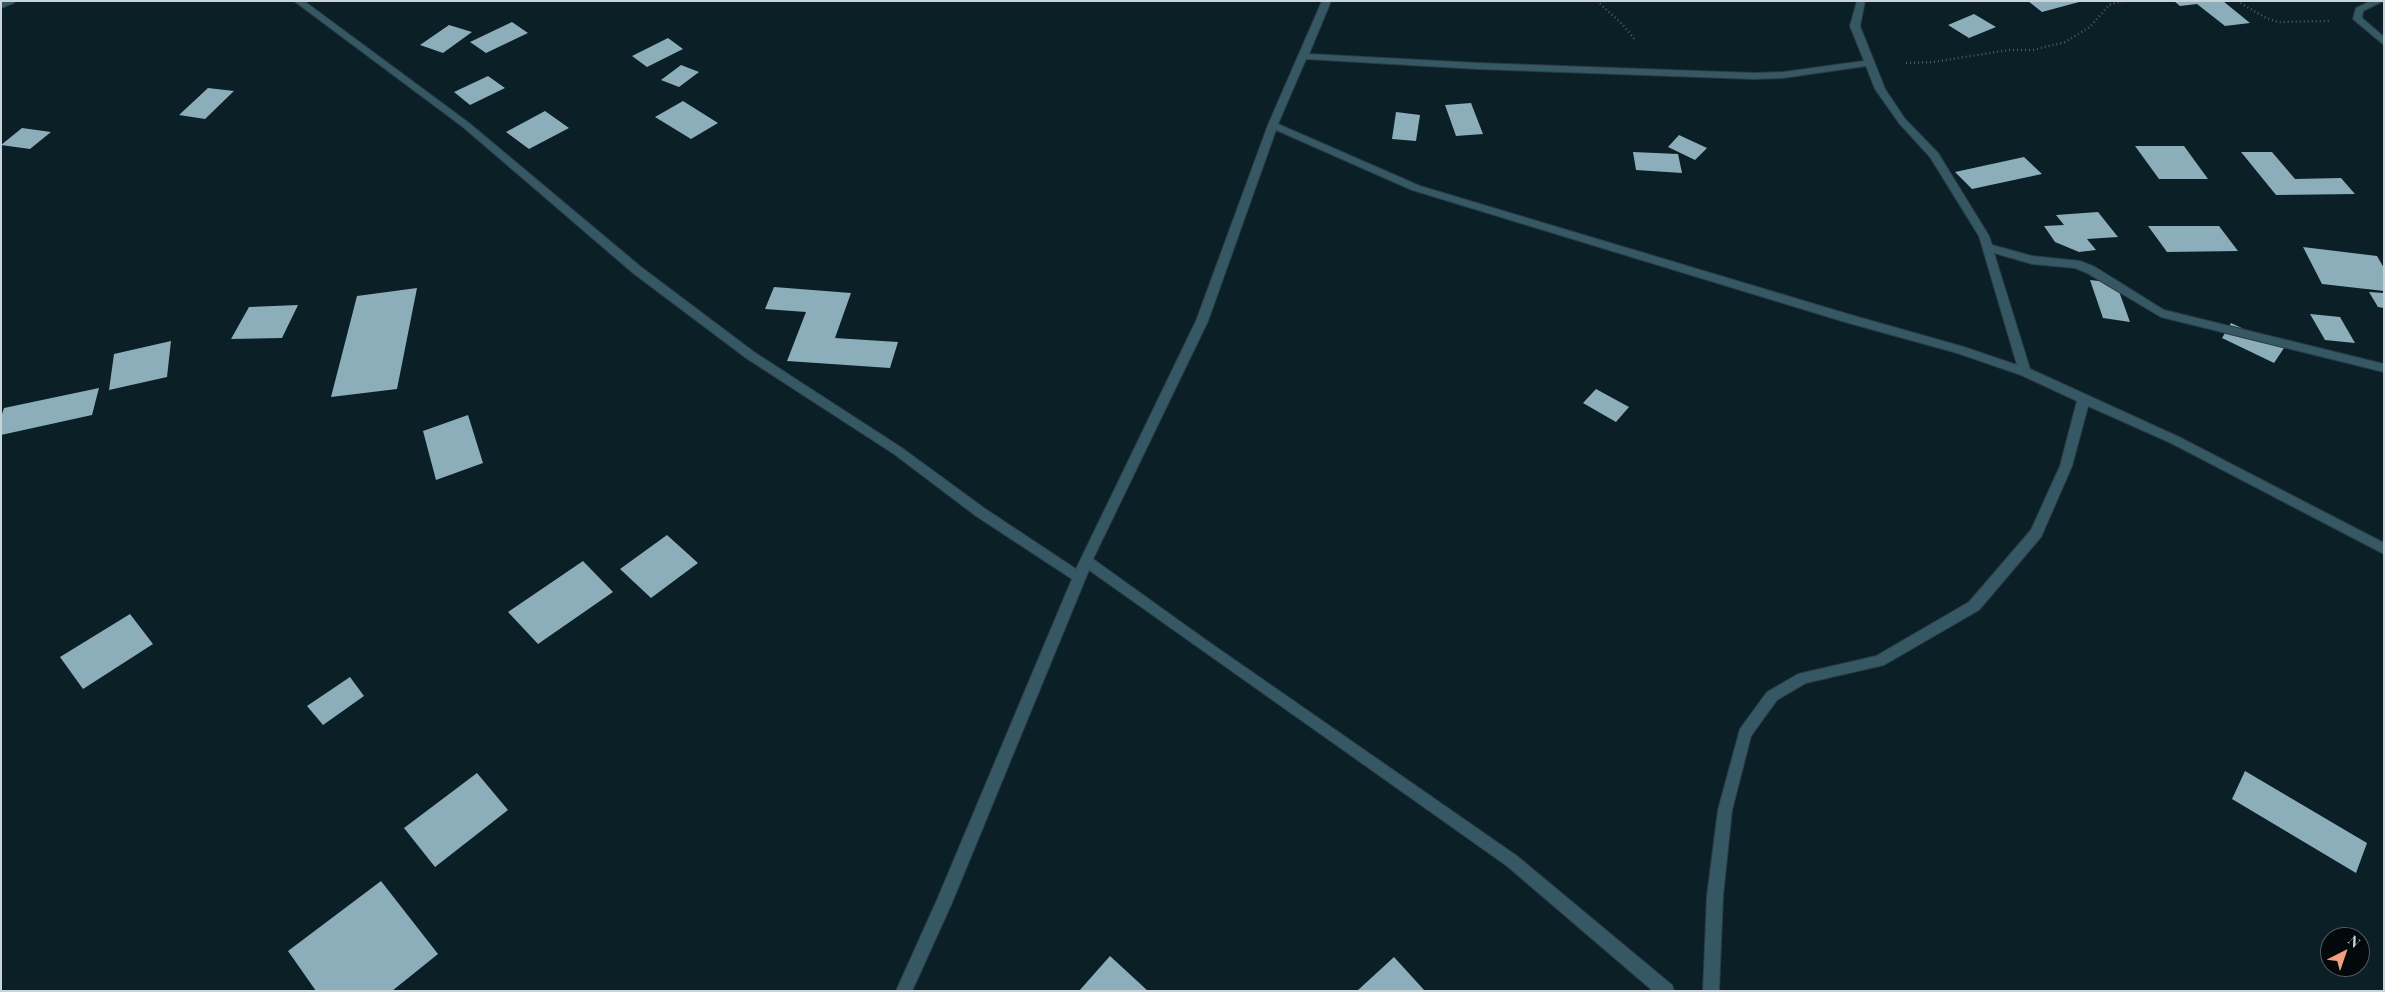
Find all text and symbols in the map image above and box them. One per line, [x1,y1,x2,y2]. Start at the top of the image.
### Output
north arrow [2320,927,2370,977]
text: N [2344,931,2365,952]

